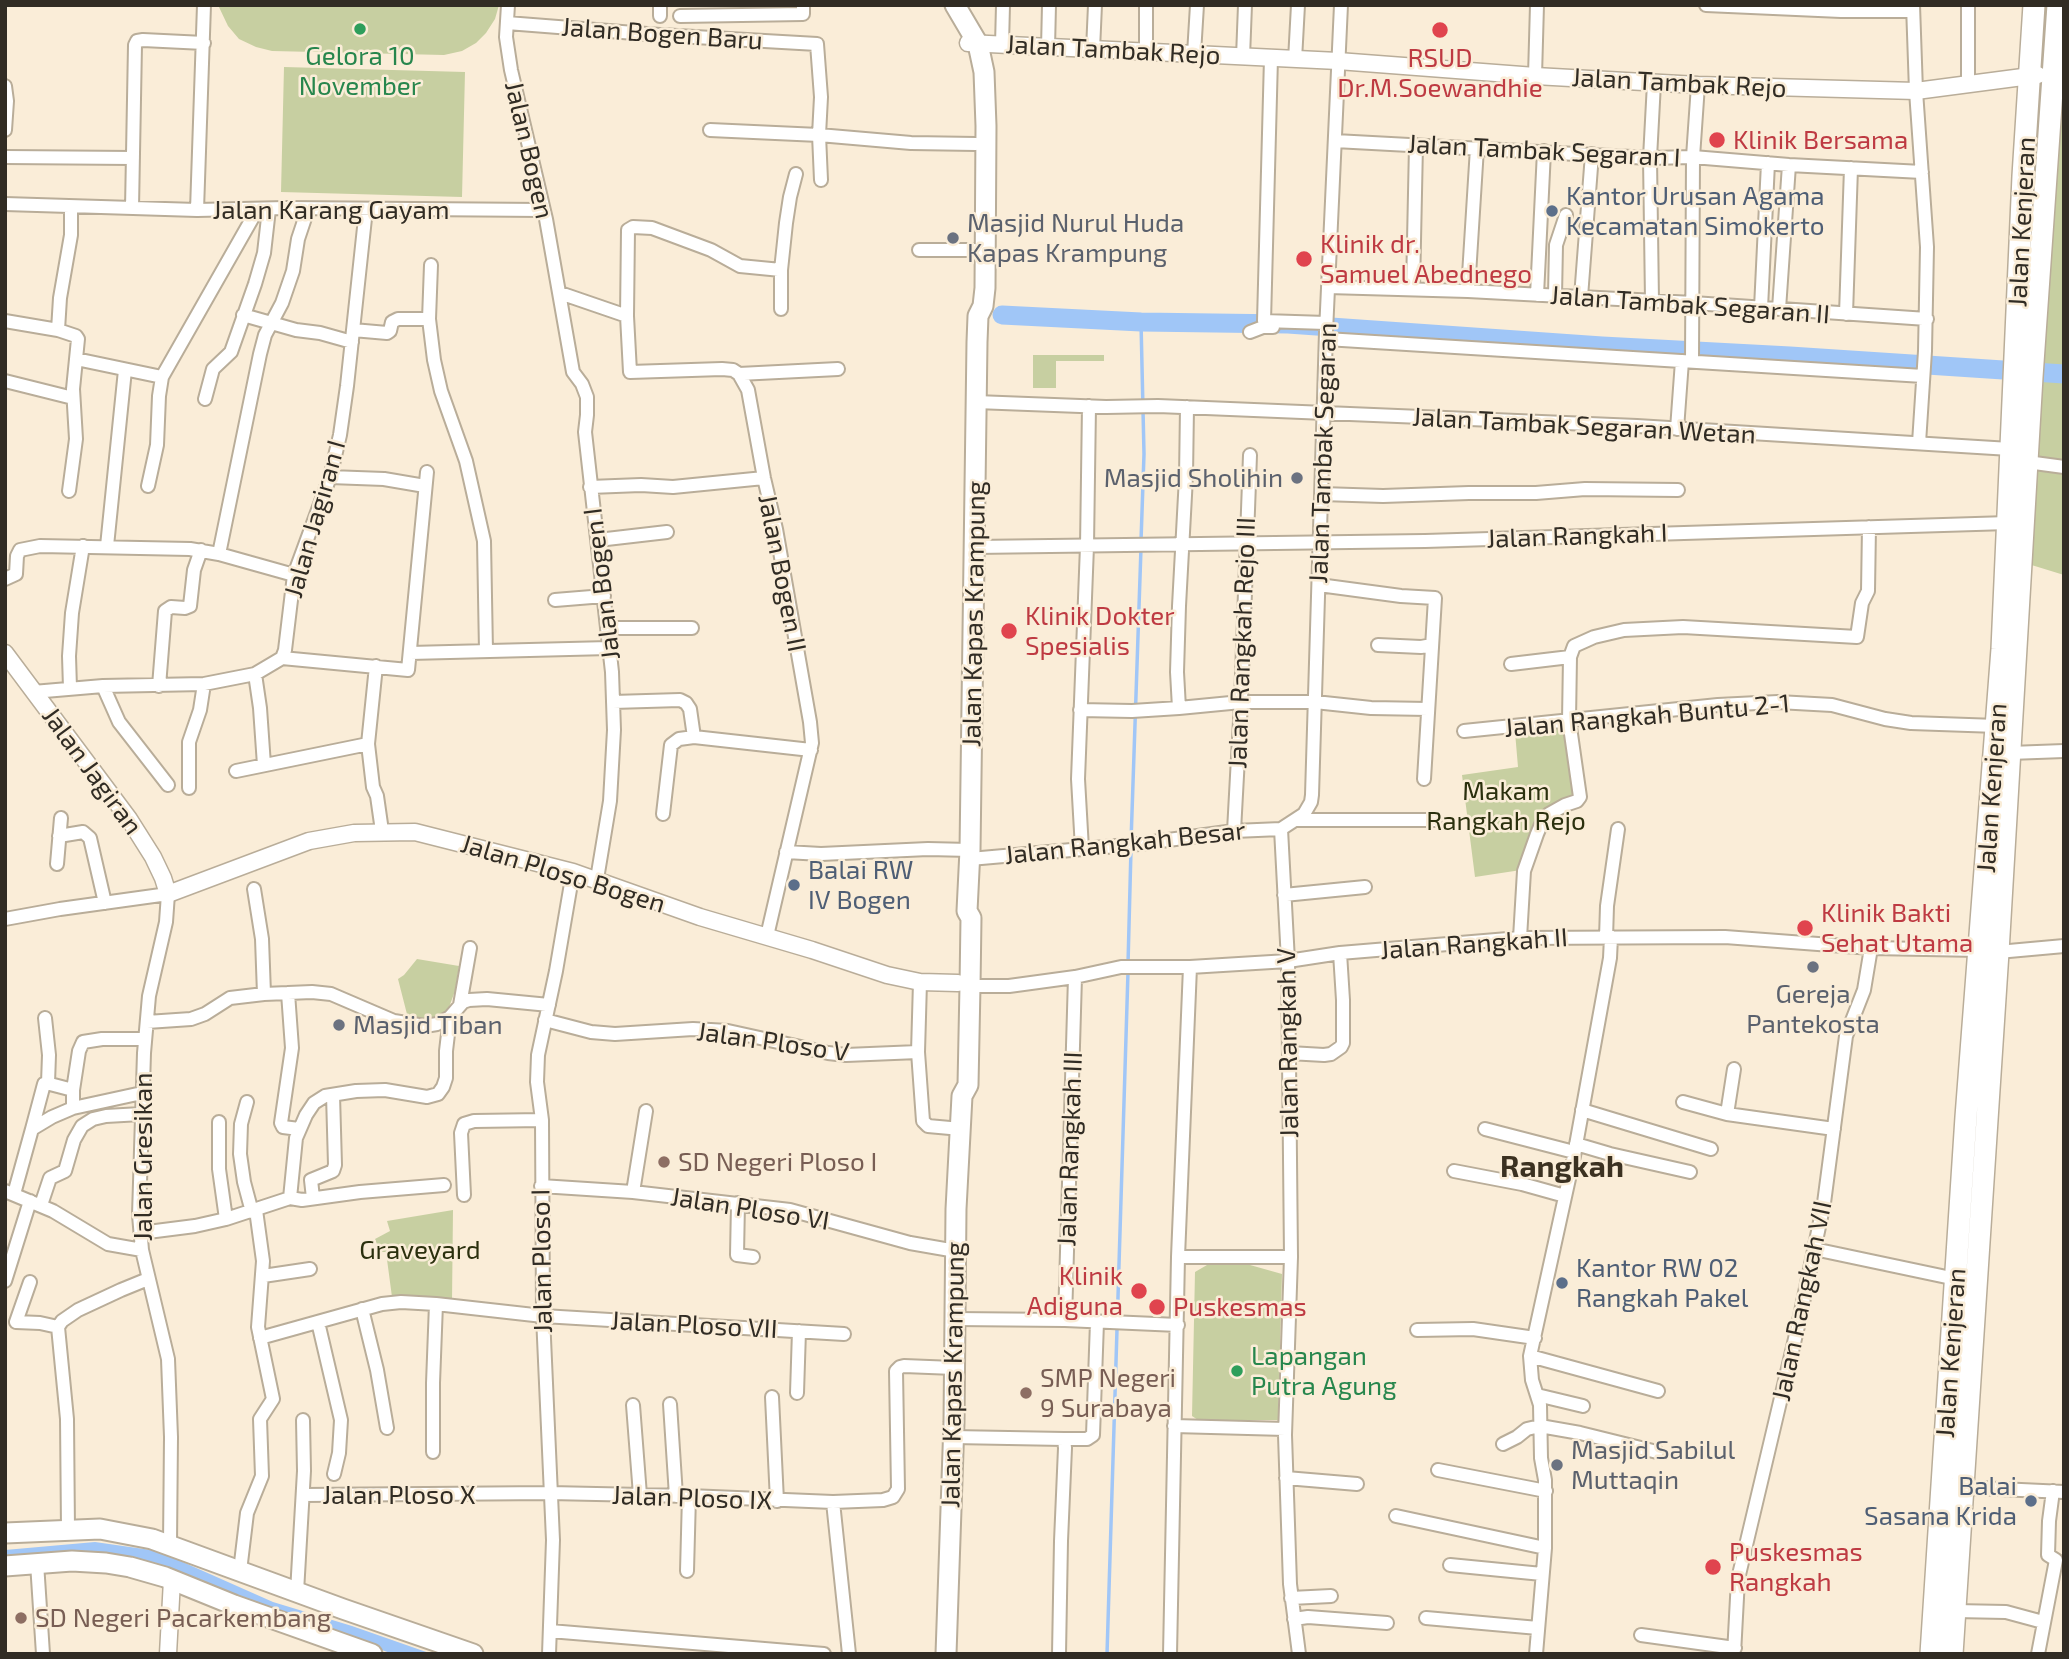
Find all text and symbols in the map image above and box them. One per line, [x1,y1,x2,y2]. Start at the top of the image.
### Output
street label: Jalan Bogen Baru [560,11,764,57]
marker: RSUD Dr.M.Soewandhie [1430,20,1450,40]
marker: Gelora 10 November [352,21,368,37]
street label: Jalan Tambak Rejo [1005,29,1221,71]
place label: Gelora 10 November [299,40,421,102]
place label: RSUD Dr.M.Soewandhie [1337,42,1543,104]
street label: Jalan Tambak Rejo [1571,62,1787,104]
street label: Jalan Bogen [498,78,560,222]
place label: Klinik Bersama [1733,124,1908,156]
street label: Jalan Tambak Segaran I [1407,128,1681,174]
marker: Klinik Bersama [1707,130,1727,150]
street label: Jalan Kenjeran [2002,136,2042,308]
place label: Kantor Urusan Agama Kecamatan Simokerto [1566,180,1825,242]
street label: Jalan Karang Gayam [212,194,450,226]
marker: Kantor Urusan Agama Kecamatan Simokerto [1544,203,1560,219]
place label: Masjid Nurul Huda Kapas Krampung [967,207,1184,268]
place label: Klinik dr. Samuel Abednego [1320,228,1532,290]
marker: Masjid Nurul Huda Kapas Krampung [945,230,961,246]
marker: Klinik dr. Samuel Abednego [1294,249,1314,269]
street label: Jalan Tambak Segaran II [1549,280,1831,330]
street label: Jalan Tambak Segaran [1303,322,1343,584]
street label: Jalan Tambak Segaran Wetan [1411,401,1757,451]
street label: Jalan Jagiran I [278,437,352,601]
place label: Masjid Sholihin [1104,462,1283,494]
marker: Masjid Sholihin [1289,470,1305,486]
street label: Jalan Kapas Krampung [956,481,992,747]
street label: Jalan Bogen II [751,492,813,654]
street label: Jalan Bogen I [577,506,627,662]
street label: Jalan Rangkah Rejo III [1222,517,1262,769]
street label: Jalan Rangkah I [1486,517,1668,555]
place label: Klinik Dokter Spesialis [1025,600,1175,662]
marker: Klinik Dokter Spesialis [999,621,1019,641]
street label: Jalan Rangkah Buntu 2-1 [1503,688,1791,744]
street label: Jalan Jagiran [35,701,149,841]
street label: Jalan Kenjeran [1970,702,2014,874]
park label: Makam Rangkah Rejo [1426,775,1586,836]
street label: Jalan Rangkah Besar [1003,815,1247,871]
street label: Jalan Ploso Bogen [457,828,669,920]
place label: Balai RW IV Bogen [808,854,913,916]
marker: Balai RW IV Bogen [786,877,802,893]
place label: Klinik Bakti Sehat Utama [1821,897,1973,958]
marker: Klinik Bakti Sehat Utama [1795,918,1815,938]
street label: Jalan Rangkah II [1379,922,1569,966]
street label: Jalan Rangkah V [1271,948,1305,1138]
marker: Gereja Pantekosta [1805,959,1821,975]
place label: Gereja Pantekosta [1746,978,1880,1040]
place label: Masjid Tiban [353,1009,503,1041]
street label: Jalan Ploso V [695,1016,851,1068]
marker: Masjid Tiban [331,1017,347,1033]
street label: Jalan Rangkah III [1051,1051,1089,1247]
street label: Jalan Gresikan [127,1073,159,1241]
place label: SD Negeri Ploso I [678,1146,877,1178]
district label: Rangkah [1500,1149,1624,1185]
marker: SD Negeri Ploso I [656,1154,672,1170]
street label: Jalan Ploso VI [668,1181,832,1237]
street label: Jalan Ploso I [525,1189,559,1333]
street label: Jalan Rangkah VII [1766,1198,1838,1404]
park label: Graveyard [359,1234,481,1266]
street label: Jalan Kapas Krampung [935,1242,971,1508]
place label: Kantor RW 02 Rangkah Pakel [1576,1252,1748,1314]
place label: Klinik Adiguna [1027,1260,1123,1322]
street label: Jalan Kenjeran [1929,1267,1973,1439]
marker: Kantor RW 02 Rangkah Pakel [1554,1275,1570,1291]
marker: Klinik Adiguna [1129,1281,1149,1301]
place label: Puskesmas [1173,1291,1307,1323]
marker: Puskesmas [1147,1297,1167,1317]
street label: Jalan Ploso VII [610,1305,778,1345]
place label: Lapangan Putra Agung [1251,1340,1397,1402]
place label: SMP Negeri 9 Surabaya [1040,1362,1176,1424]
marker: Lapangan Putra Agung [1229,1363,1245,1379]
marker: SMP Negeri 9 Surabaya [1018,1385,1034,1401]
place label: Masjid Sabilul Muttaqin [1571,1434,1735,1496]
marker: Masjid Sabilul Muttaqin [1549,1457,1565,1473]
place label: Balai Sasana Krida [1864,1470,2017,1532]
street label: Jalan Ploso X [322,1479,476,1511]
street label: Jalan Ploso IX [611,1480,773,1516]
marker: Balai Sasana Krida [2023,1493,2039,1509]
place label: Puskesmas Rangkah [1729,1536,1863,1598]
marker: Puskesmas Rangkah [1703,1557,1723,1577]
place label: SD Negeri Pacarkembang [35,1602,331,1634]
marker: SD Negeri Pacarkembang [13,1610,29,1626]

